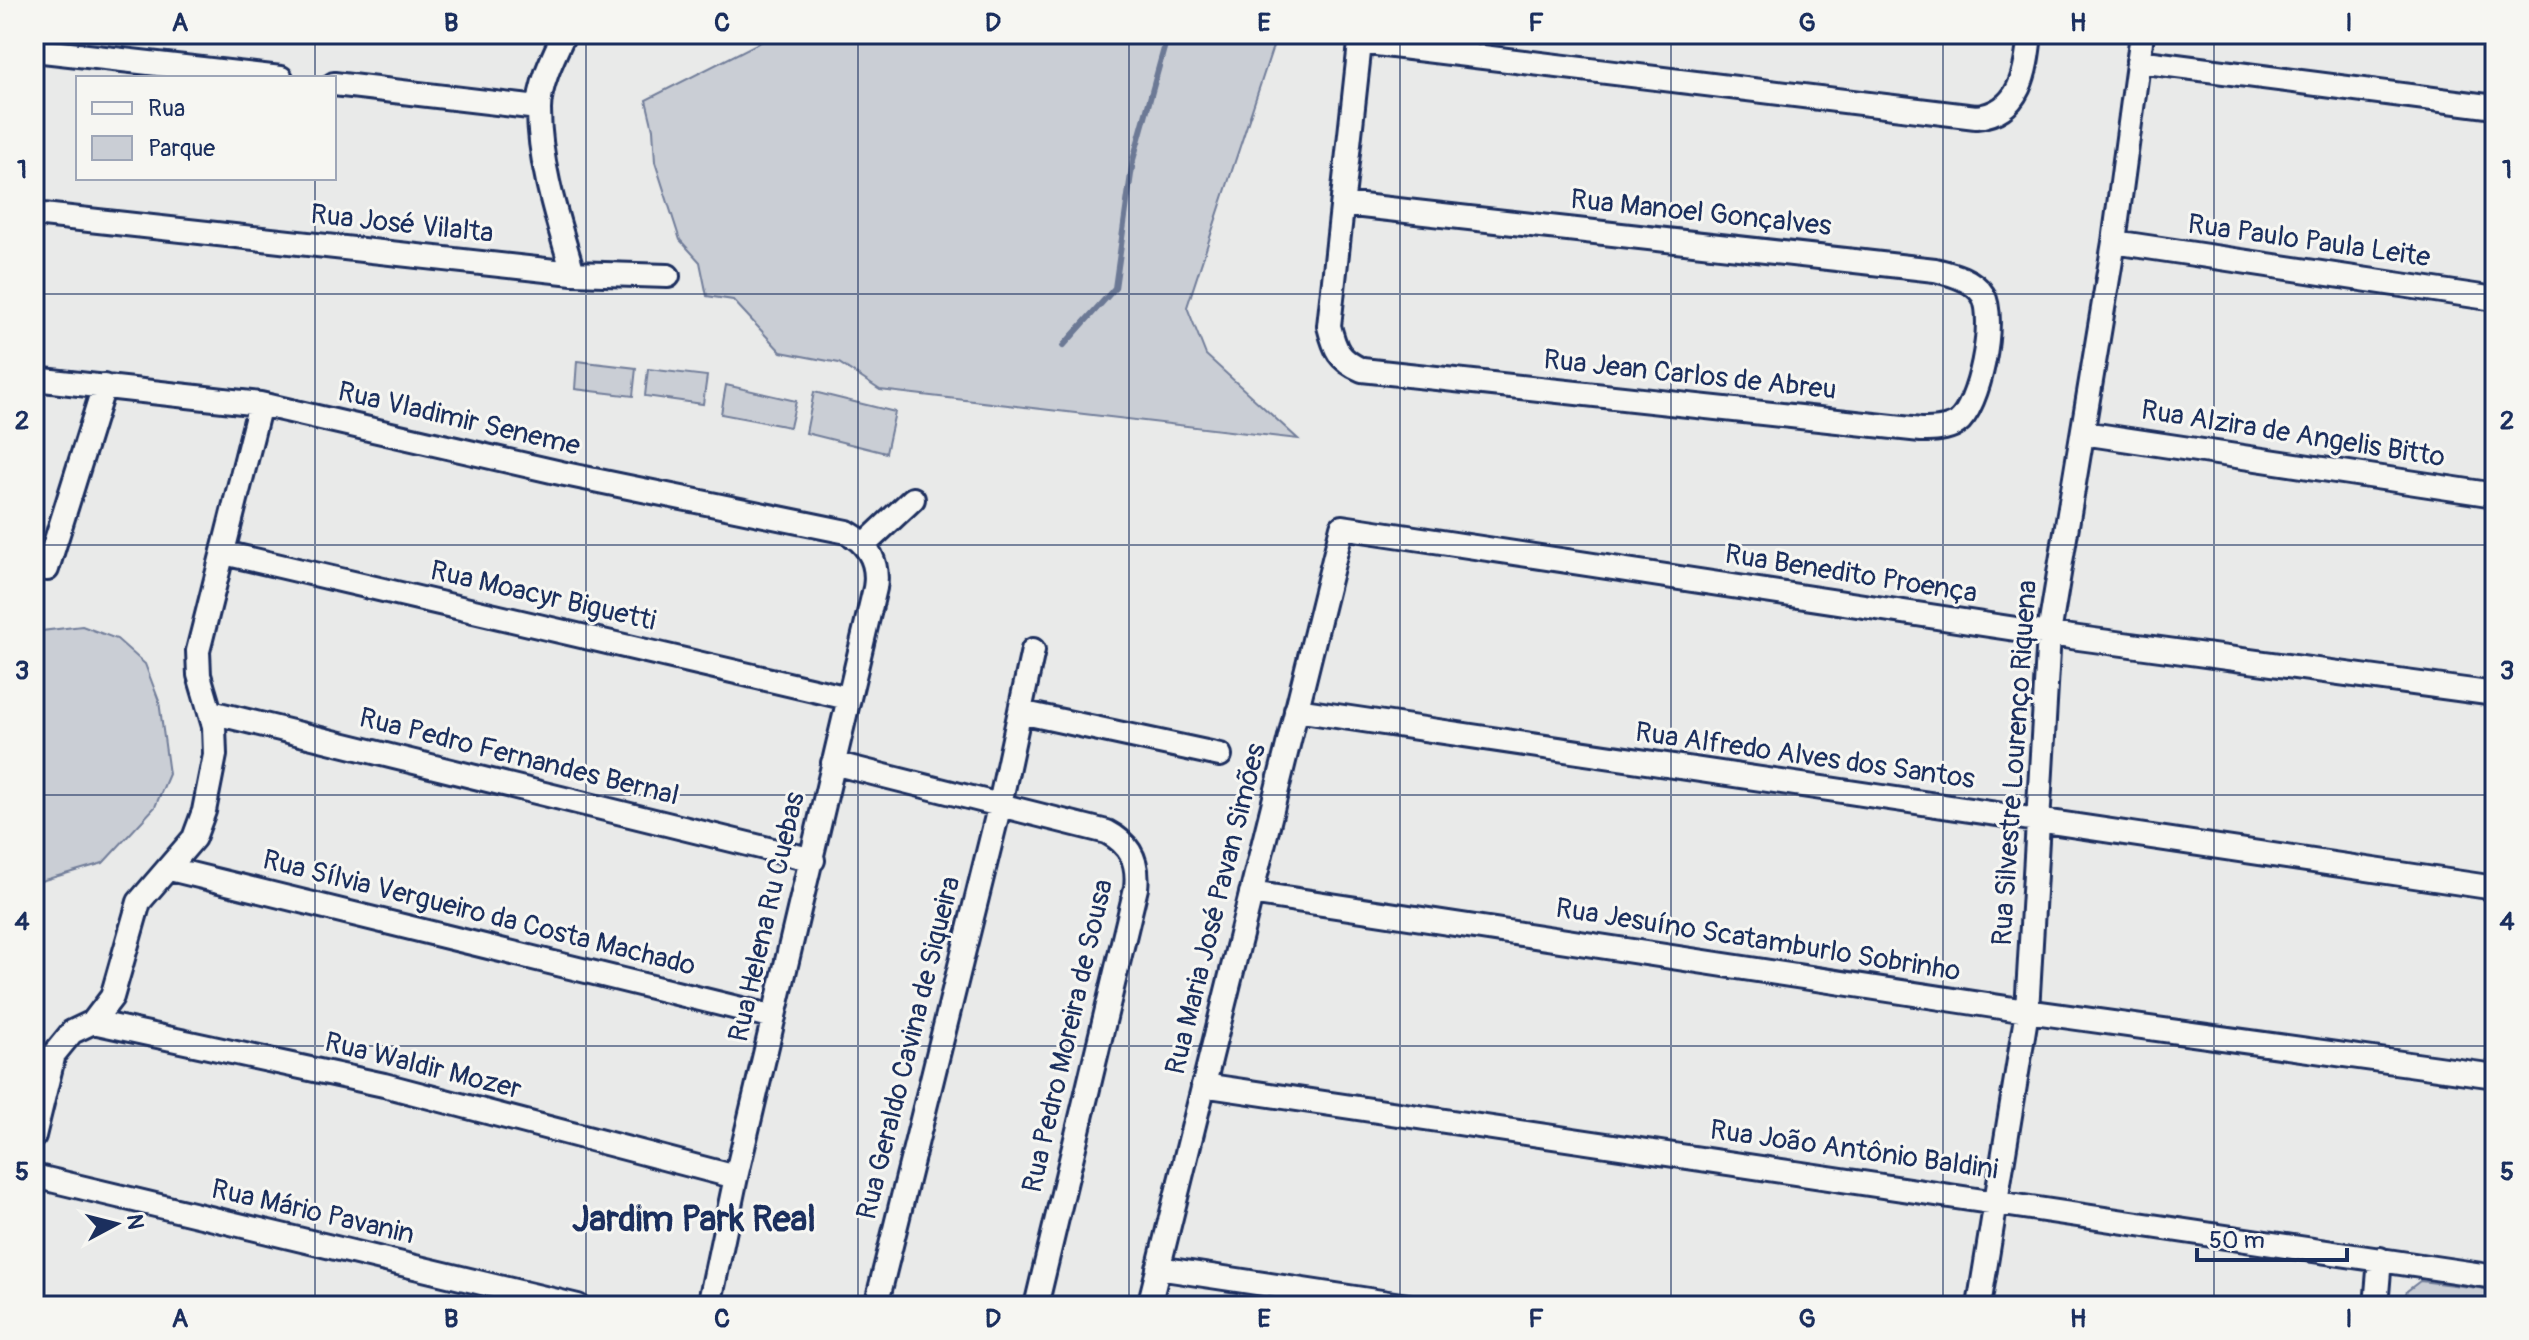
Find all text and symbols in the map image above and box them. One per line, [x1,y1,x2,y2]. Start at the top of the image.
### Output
text: A [172,7,189,39]
text: B [444,7,458,39]
text: C [714,7,730,39]
text: D [985,7,1001,39]
text: E [1257,7,1271,39]
text: F [1528,7,1544,39]
text: G [1798,7,1816,39]
text: H [2070,7,2086,39]
text: I [2345,7,2353,39]
legend [76,76,336,180]
text: Rua [148,94,185,123]
text: Parque [148,134,215,163]
text: 1 [17,154,27,186]
text: 1 [2502,154,2512,186]
street label: Rua Manoel Gonçalves [1569,182,1834,244]
street label: Rua José Vilalta [309,197,495,251]
street label: Rua Paulo Paula Leite [2186,207,2433,275]
street label: Rua Jean Carlos de Abreu [1542,342,1838,408]
street label: Rua Vladimir Seneme [335,374,584,464]
street label: Rua Alzira de Angelis Bitto [2138,393,2448,475]
text: 2 [15,405,29,437]
text: 2 [2500,405,2514,437]
street label: Rua Benedito Proença [1722,537,1980,611]
street label: Rua Moacyr Biguetti [427,553,659,639]
street label: Rua Silvestre Lourenço Riquena [1985,579,2045,947]
text: 3 [15,655,29,687]
text: 3 [2500,655,2514,687]
street label: Rua Pedro Fernandes Bernal [356,700,682,814]
street label: Rua Alfredo Alves dos Santos [1633,715,1978,797]
street label: Rua Maria José Pavan Simões [1158,739,1274,1078]
street label: Rua Helena Ru Cuebas [721,788,813,1045]
street label: Rua Sílvia Vergueiro da Costa Machado [259,842,699,984]
street label: Rua Geraldo Cavina de Siqueira [849,873,969,1223]
street label: Rua Pedro Moreira de Sousa [1015,876,1121,1196]
street label: Rua Jesuíno Scatamburlo Sobrinho [1553,891,1963,989]
text: 4 [14,906,30,938]
text: 4 [2499,906,2515,938]
street label: Rua Waldir Mozer [321,1025,525,1107]
street label: Rua João Antônio Baldini [1708,1112,2000,1188]
text: 5 [15,1156,29,1188]
text: 5 [2500,1156,2514,1188]
street label: Rua Mário Pavanin [208,1172,418,1252]
north arrow [76,1184,156,1264]
district label: Jardim Park Real [572,1197,816,1242]
scale bar [2197,1212,2347,1262]
text: N [120,1213,150,1231]
text: 50 m [2209,1226,2265,1255]
text: A [172,1303,189,1335]
text: B [444,1303,458,1335]
text: C [714,1303,730,1335]
text: D [985,1303,1001,1335]
text: E [1257,1303,1271,1335]
text: F [1528,1303,1544,1335]
text: G [1798,1303,1816,1335]
text: H [2070,1303,2086,1335]
text: I [2345,1303,2353,1335]

